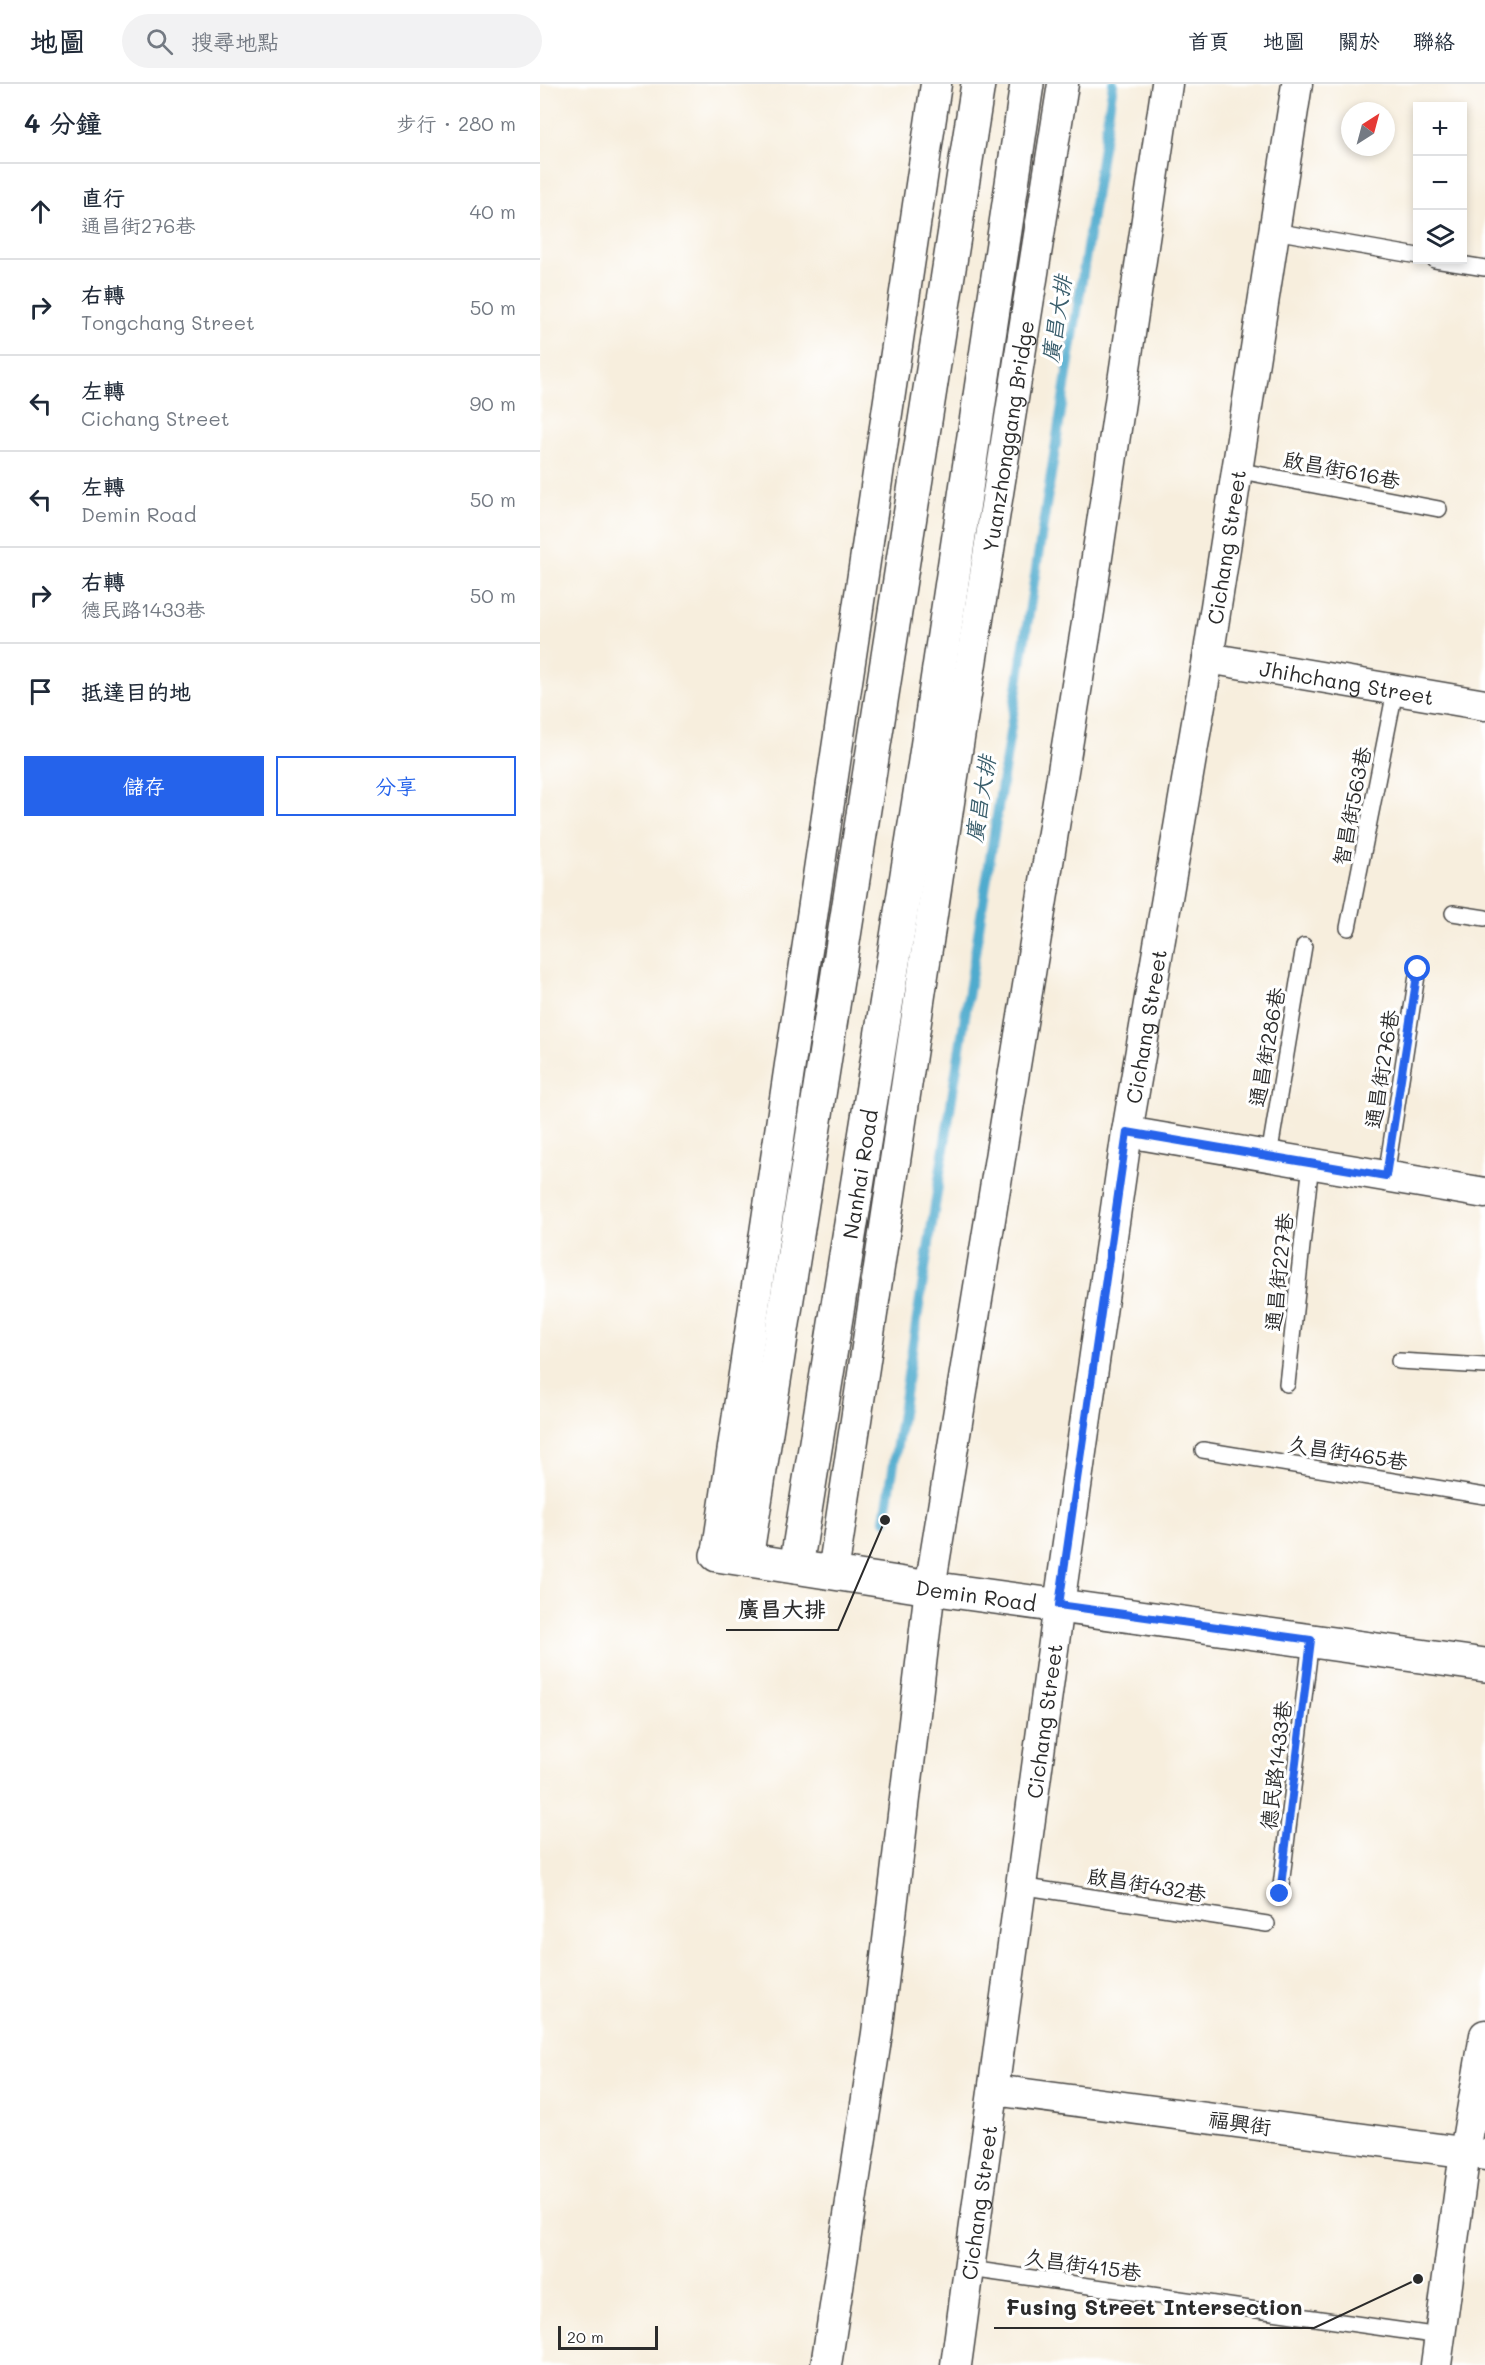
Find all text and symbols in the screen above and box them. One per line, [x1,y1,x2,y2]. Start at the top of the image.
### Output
search box [122,14,542,68]
text: 地圖 [30,23,86,59]
icon: search [143,25,176,58]
text: 搜尋地點 [191,27,279,56]
text: 首頁 [1188,27,1230,54]
text: 地圖 [1263,27,1305,54]
text: 關於 [1338,27,1380,54]
text: 聯絡 [1413,27,1455,54]
north arrow [1341,102,1395,156]
map controls [1413,102,1467,264]
button: + [1413,102,1467,156]
text: 4 分鐘 [24,106,102,140]
text: 步行 · 280 m [397,110,516,136]
button: − [1413,156,1467,210]
text: 直行 [81,183,125,212]
icon: ahead [24,195,57,228]
text: 40 m [470,198,516,224]
button: layers [1413,210,1467,264]
text: 通昌街276巷 [81,212,195,238]
water label: 廣昌大排 [1035,271,1078,365]
text: 右轉 [81,280,125,309]
icon: right [24,291,57,324]
text: 50 m [470,294,516,320]
text: Tongchang Street [81,309,255,335]
street label: Yuanzhonggang Bridge [975,318,1039,554]
text: 左轉 [81,376,125,405]
icon: left [24,387,57,420]
text: 90 m [470,390,516,416]
text: Cichang Street [81,405,230,431]
street label: 啟昌街616巷 [1281,444,1403,494]
street label: Cichang Street [1200,468,1251,626]
text: 左轉 [81,472,125,501]
icon: left [24,483,57,516]
text: 50 m [470,486,516,512]
text: Demin Road [81,501,196,527]
text: 右轉 [81,567,125,596]
icon: right [24,579,57,612]
text: 50 m [470,582,516,608]
text: 德民路1433巷 [81,596,205,622]
street label: Jhihchang Street [1258,654,1436,710]
icon: arrive [24,675,57,708]
text: 抵達目的地 [81,677,191,706]
street label: 智昌街563巷 [1326,744,1376,868]
water label: 廣昌大排 [959,751,1002,845]
button: 儲存 [24,756,264,816]
button: 分享 [276,756,516,816]
street label: Cichang Street [1119,947,1172,1106]
route start [1404,955,1430,981]
street label: 通昌街286巷 [1242,985,1290,1109]
street label: 通昌街276巷 [1358,1008,1404,1130]
street label: Nanhai Road [835,1107,883,1241]
street label: 通昌街227巷 [1258,1211,1298,1333]
street label: 久昌街465巷 [1286,1429,1410,1475]
street label: Demin Road [914,1572,1038,1616]
callout: 廣昌大排 [726,1590,838,1630]
text: 廣昌大排 [738,1594,826,1623]
street label: Cichang Street [1019,1642,1067,1800]
street label: 德民路1433巷 [1254,1699,1296,1831]
street label: 啟昌街432巷 [1085,1861,1209,1907]
route end [1266,1880,1292,1906]
street label: 福興街 [1207,2104,1273,2140]
street label: Cichang Street [954,2123,1002,2282]
street label: 久昌街415巷 [1023,2242,1143,2286]
callout: Fusing Street Intersection [994,2288,1314,2328]
text: Fusing Street Intersection [1006,2292,1302,2321]
scale bar [558,2323,658,2350]
text: 20 m [567,2326,604,2347]

